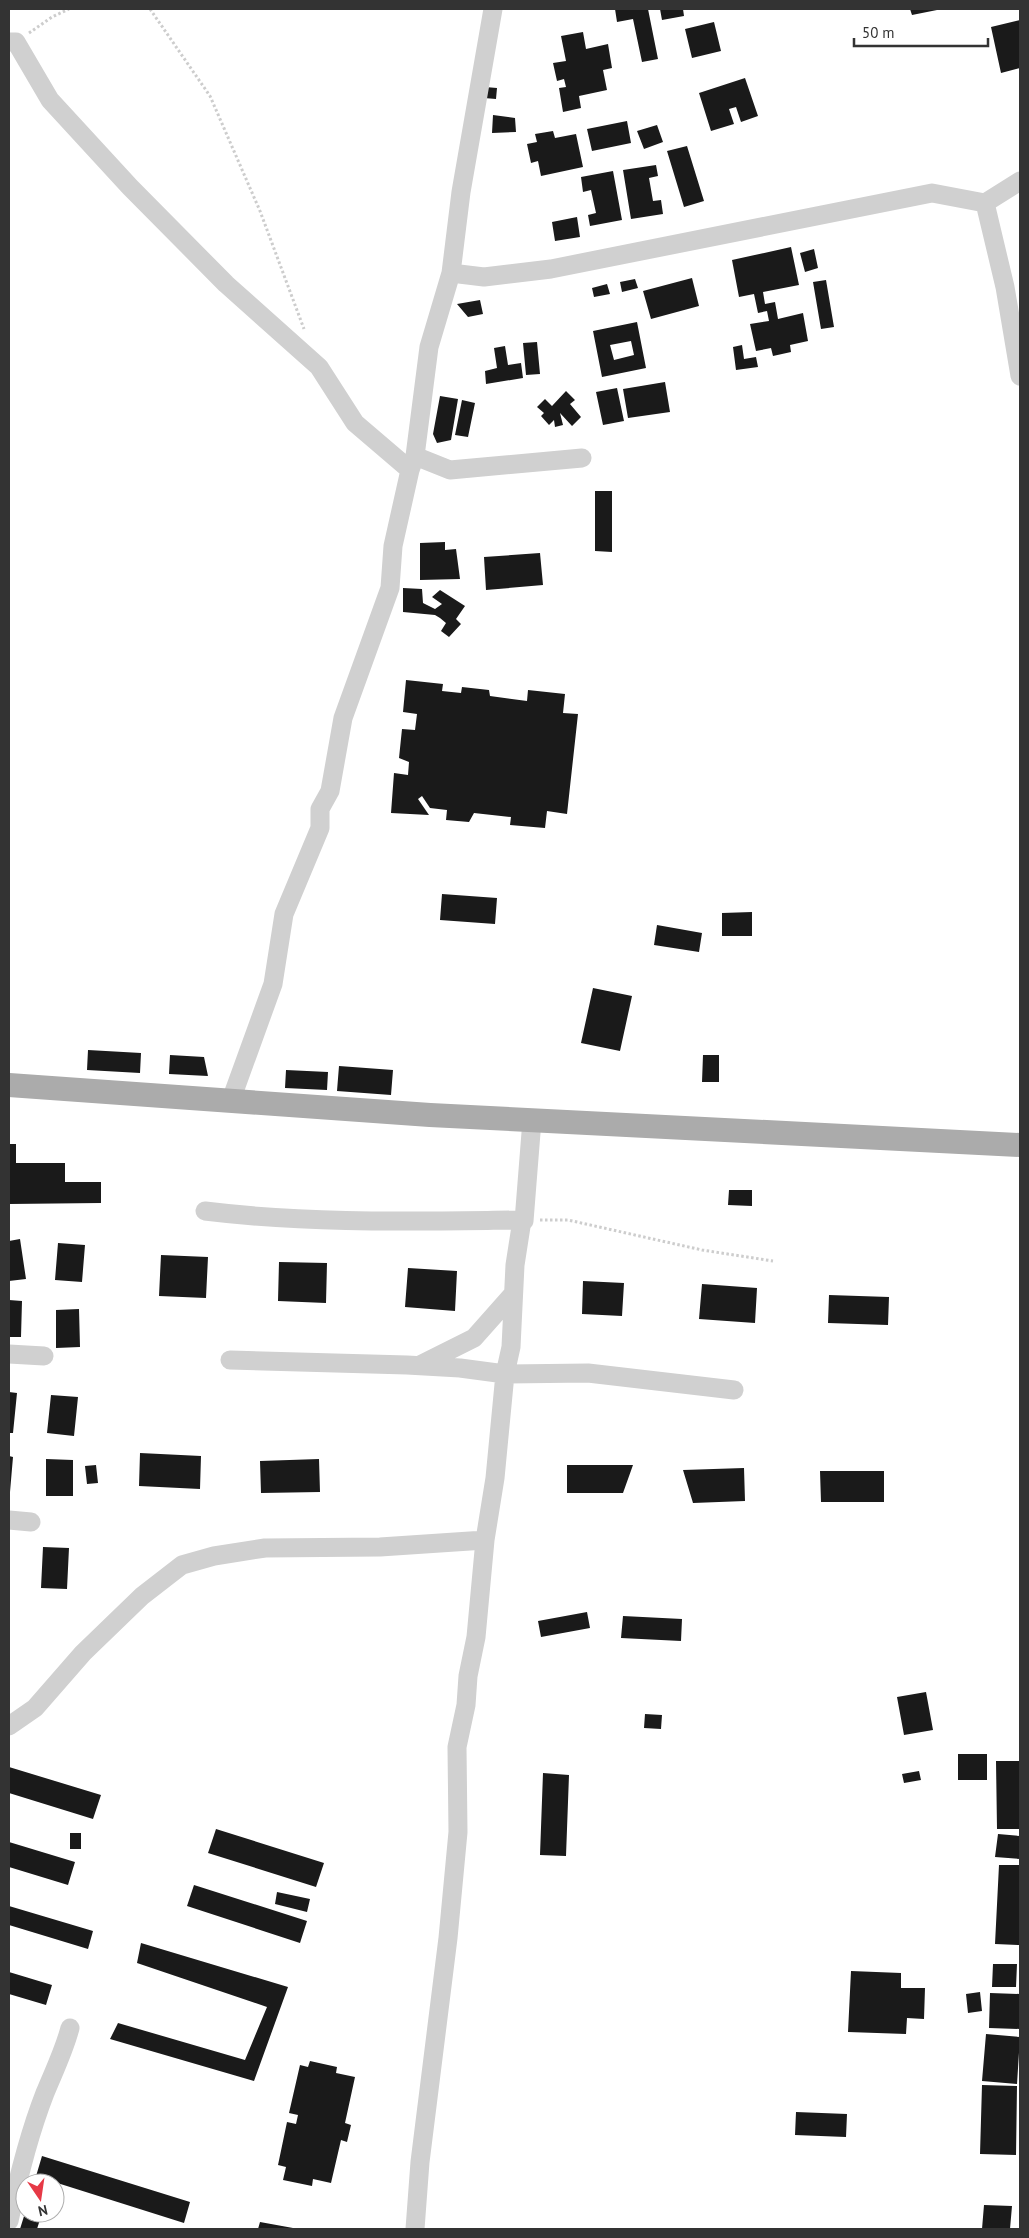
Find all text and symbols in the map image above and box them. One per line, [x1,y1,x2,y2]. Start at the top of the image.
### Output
scale bar [854,15,988,47]
text: 50 m [862,23,895,42]
north arrow [15,2173,65,2223]
text: N [36,2201,49,2220]

